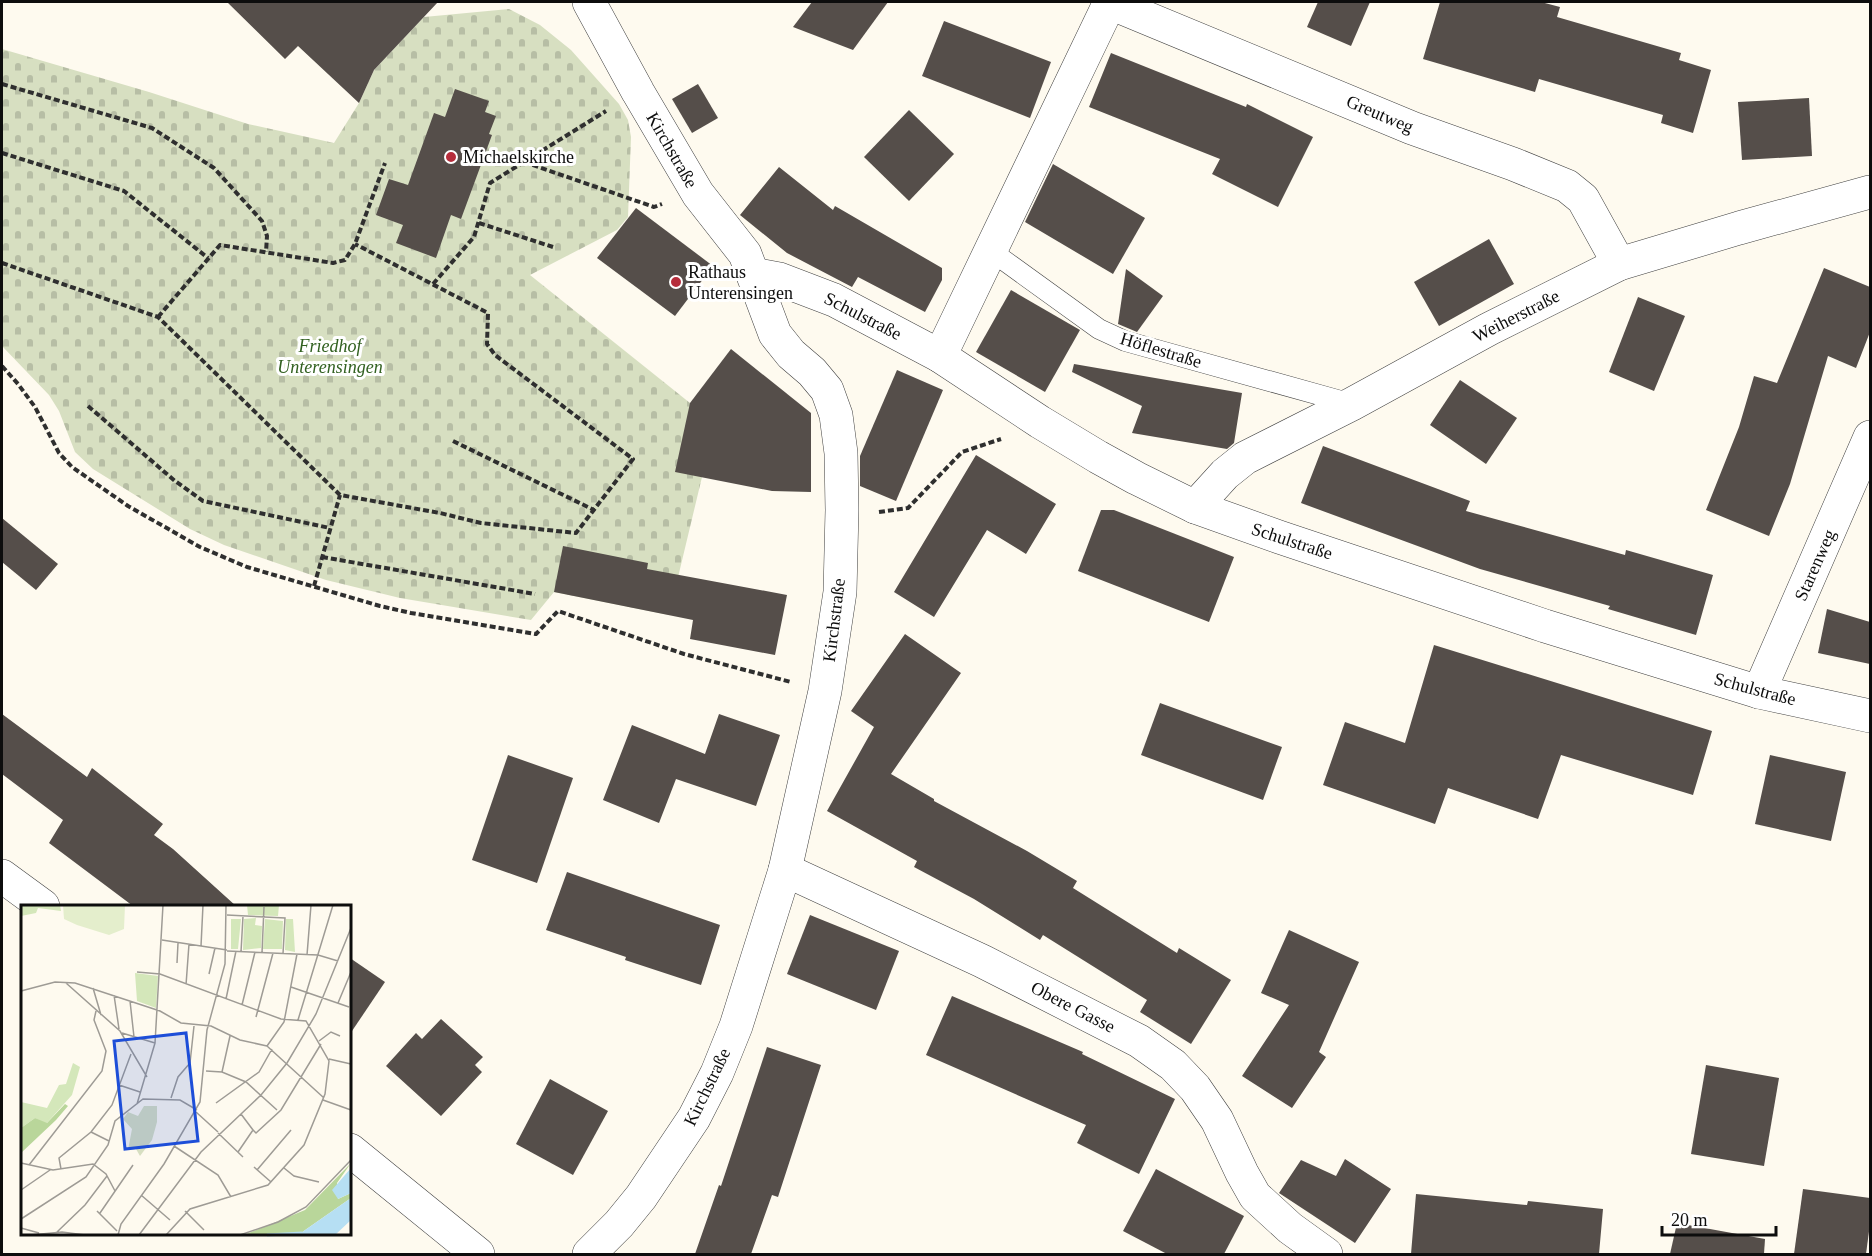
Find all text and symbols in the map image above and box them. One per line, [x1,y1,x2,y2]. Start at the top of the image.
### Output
street label: Greutweg [1343,91,1417,137]
street label: Kirchstraße [642,109,702,191]
place label: Michaelskirche [463,147,574,167]
marker: Michaelskirche [444,150,458,164]
place label: Rathaus Unterensingen [688,262,793,303]
marker: Rathaus Unterensingen [669,275,683,289]
street label: Weiherstraße [1469,286,1563,346]
street label: Schulstraße [821,288,905,344]
street label: Höflestraße [1118,328,1204,372]
park label: Friedhof Unterensingen [277,336,383,377]
street label: Schulstraße [1249,519,1335,563]
street label: Starenweg [1790,526,1840,604]
street label: Kirchstraße [819,577,849,663]
street label: Schulstraße [1712,668,1798,710]
inset map [21,905,351,1235]
street label: Obere Gasse [1028,977,1118,1037]
street label: Kirchstraße [680,1045,734,1129]
scale bar [1662,1199,1776,1237]
text: 20 m [1671,1210,1708,1230]

